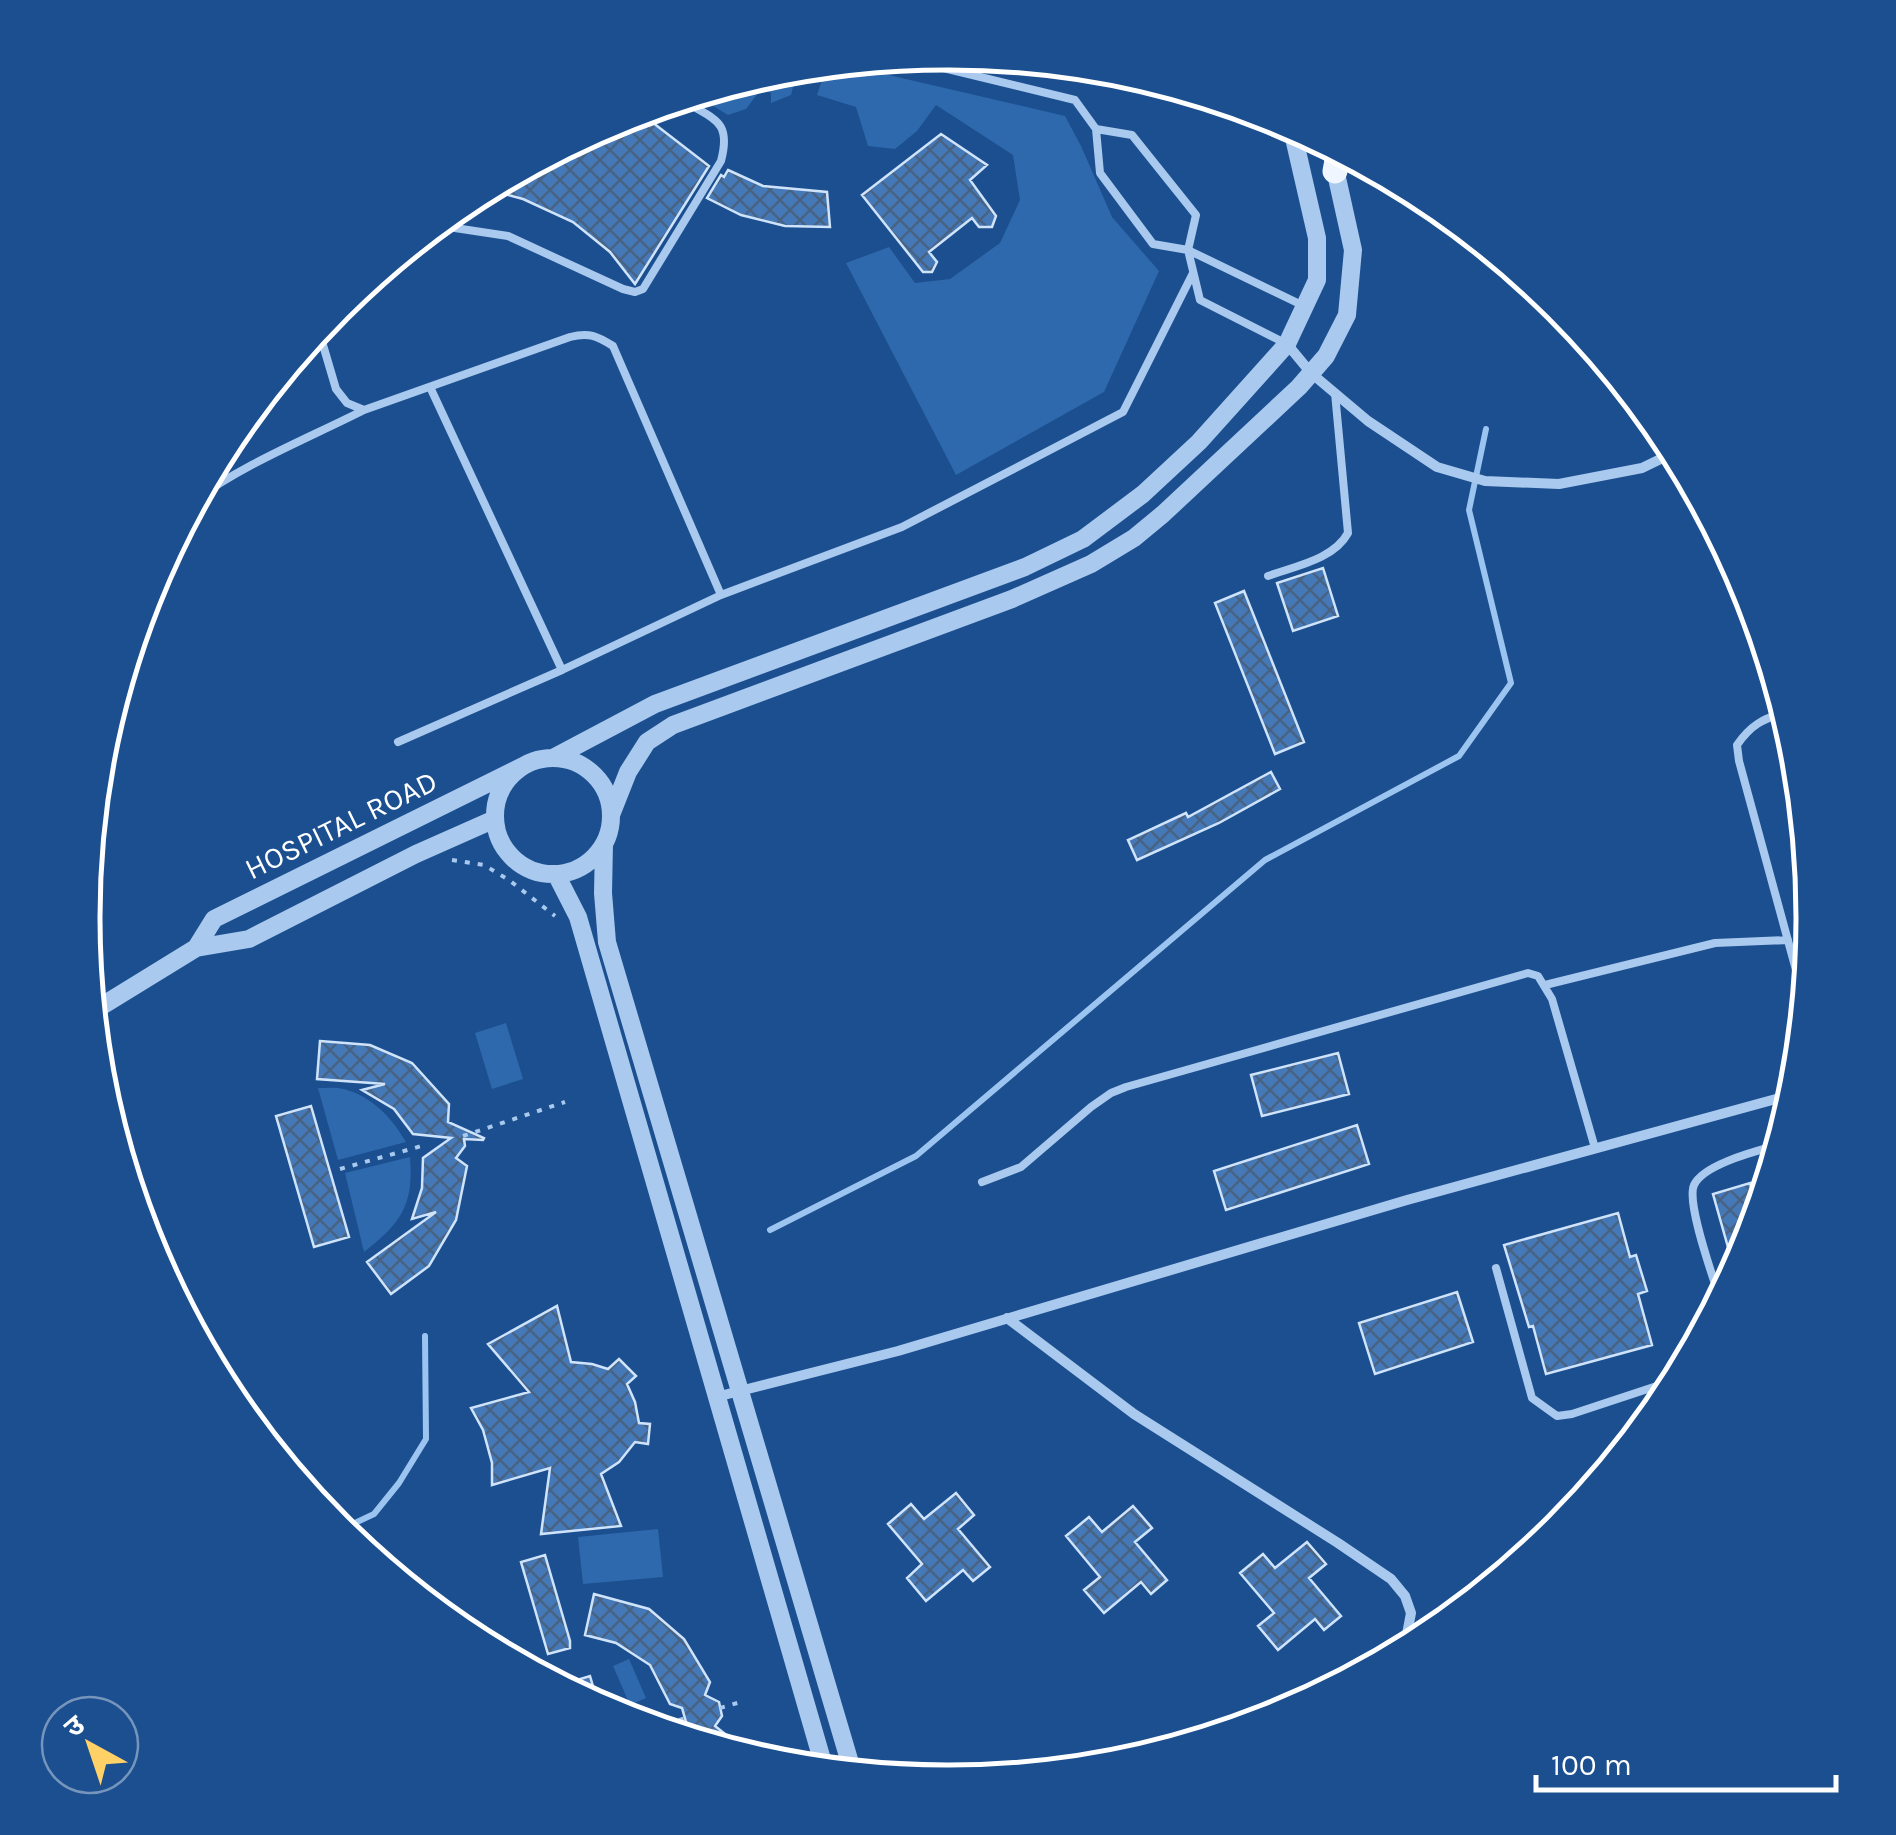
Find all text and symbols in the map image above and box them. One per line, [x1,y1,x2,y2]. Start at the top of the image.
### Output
street label: HOSPITAL ROAD [239,763,443,887]
north arrow [40,1695,140,1795]
text: उ [57,1708,92,1744]
scale bar [1536,1730,1836,1792]
text: 100 m [1551,1747,1632,1783]

